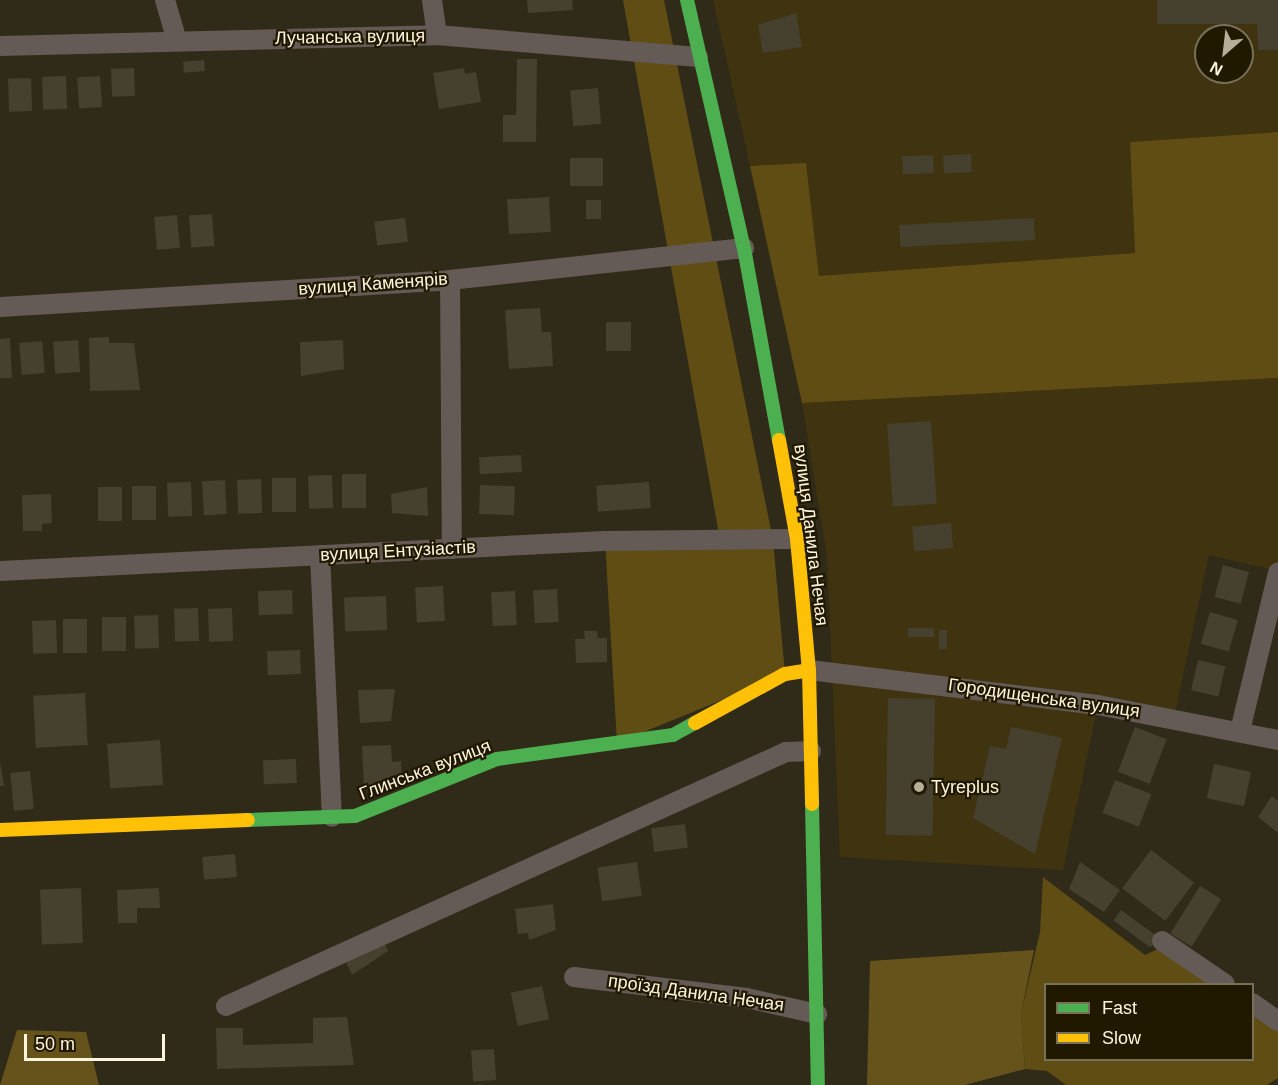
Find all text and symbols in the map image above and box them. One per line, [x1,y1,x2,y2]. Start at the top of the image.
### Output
north arrow [1194,24,1254,84]
street label: Лучанська вулиця [275,25,425,49]
text: N [1207,58,1225,79]
street label: вулиця Каменярів [298,268,448,300]
street label: вулиця Данила Нечая [789,443,833,627]
street label: вулиця Ентузіастів [320,536,476,566]
street label: Городищенська вулиця [947,674,1141,722]
street label: Глинська вулиця [356,735,494,805]
place label: Tyreplus [931,776,999,798]
marker: Tyreplus [912,780,926,794]
street label: проїзд Данила Нечая [607,970,785,1016]
legend [1044,983,1254,1061]
text: Fast [1102,998,1137,1018]
scale bar [27,1022,168,1060]
text: Slow [1102,1028,1141,1048]
text: 50 m [35,1034,75,1054]

